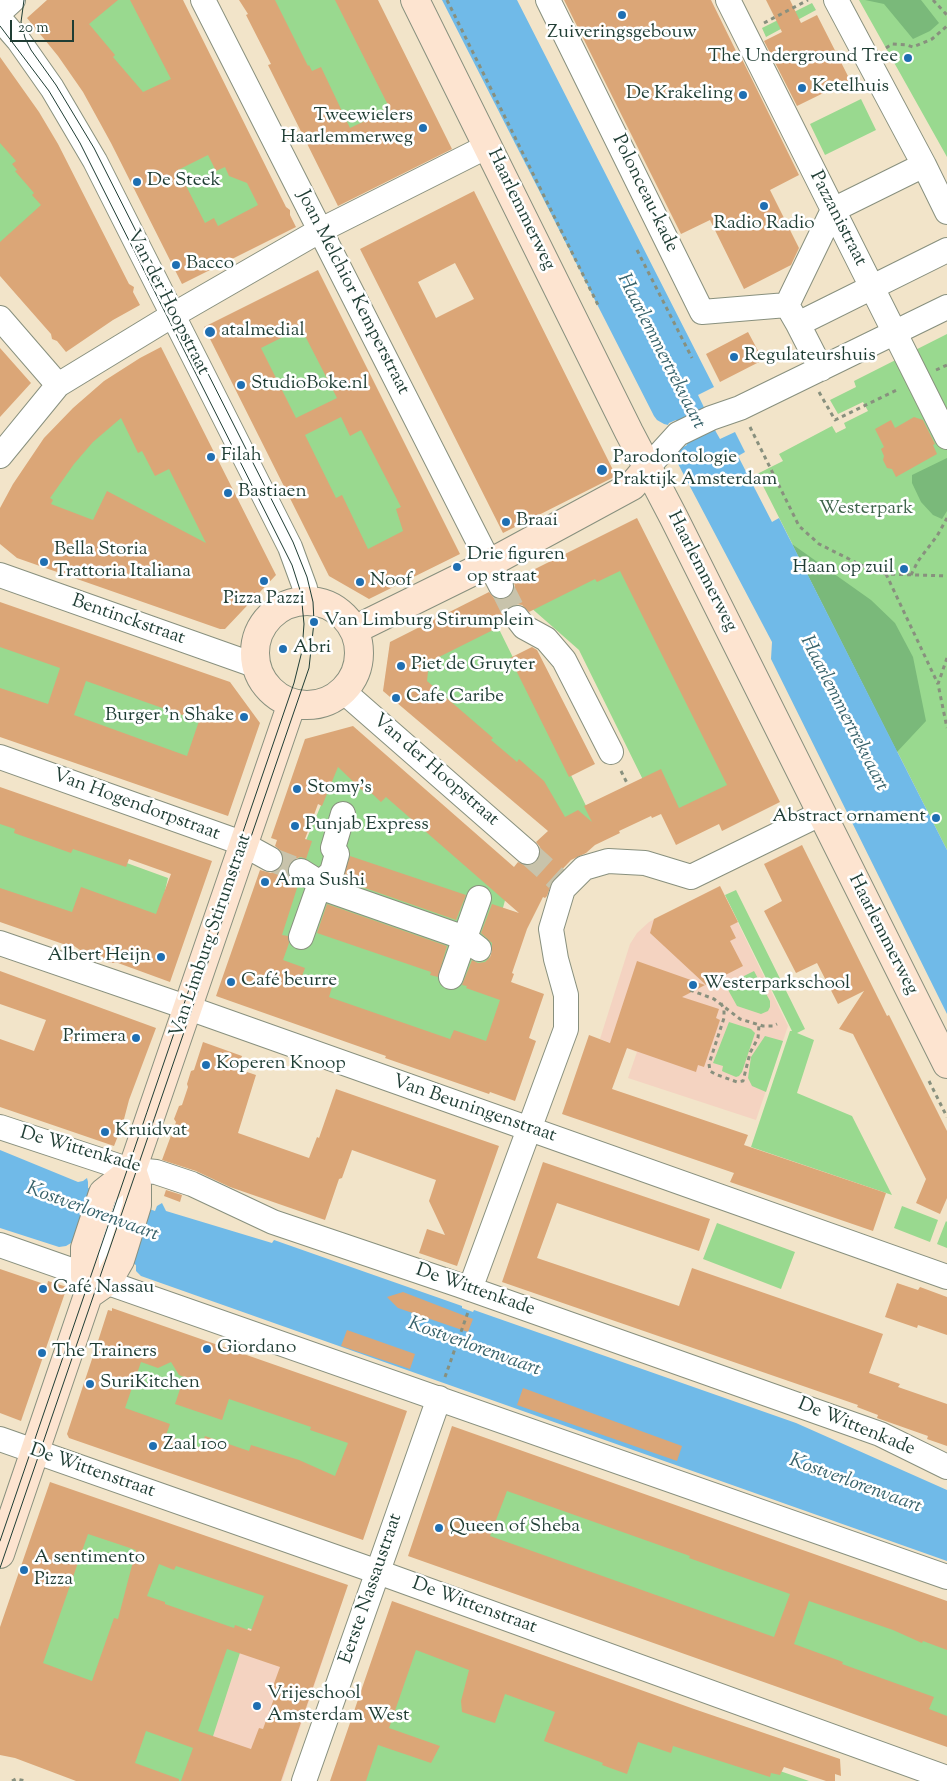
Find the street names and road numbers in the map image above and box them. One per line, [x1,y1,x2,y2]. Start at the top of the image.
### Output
street label: Polonceau-kade [606,131,682,257]
street label: Haarlemmerweg [481,146,559,274]
street label: Pazzanistraat [803,168,871,270]
street label: Joan Melchior Kemperstraat [290,187,414,399]
street label: Van der Hoopstraat [121,227,213,379]
street label: Haarlemmerweg [661,508,741,636]
street label: Bentinckstraat [68,591,188,651]
street label: Van der Hoopstraat [367,710,503,832]
street label: Van Hogendorpstraat [49,765,223,847]
street label: Van Limburg Stirumstraat [166,831,258,1041]
street label: Haarlemmerweg [842,871,922,999]
street label: Van Beuningenstraat [389,1071,559,1149]
street label: De Wittenkade [17,1123,143,1179]
street label: De Wittenkade [412,1260,538,1322]
street label: De Wittenkade [794,1394,918,1462]
street label: De Wittenstraat [26,1440,158,1504]
street label: Eerste Nassaustraat [336,1511,408,1667]
street label: De Wittenstraat [408,1574,540,1640]

